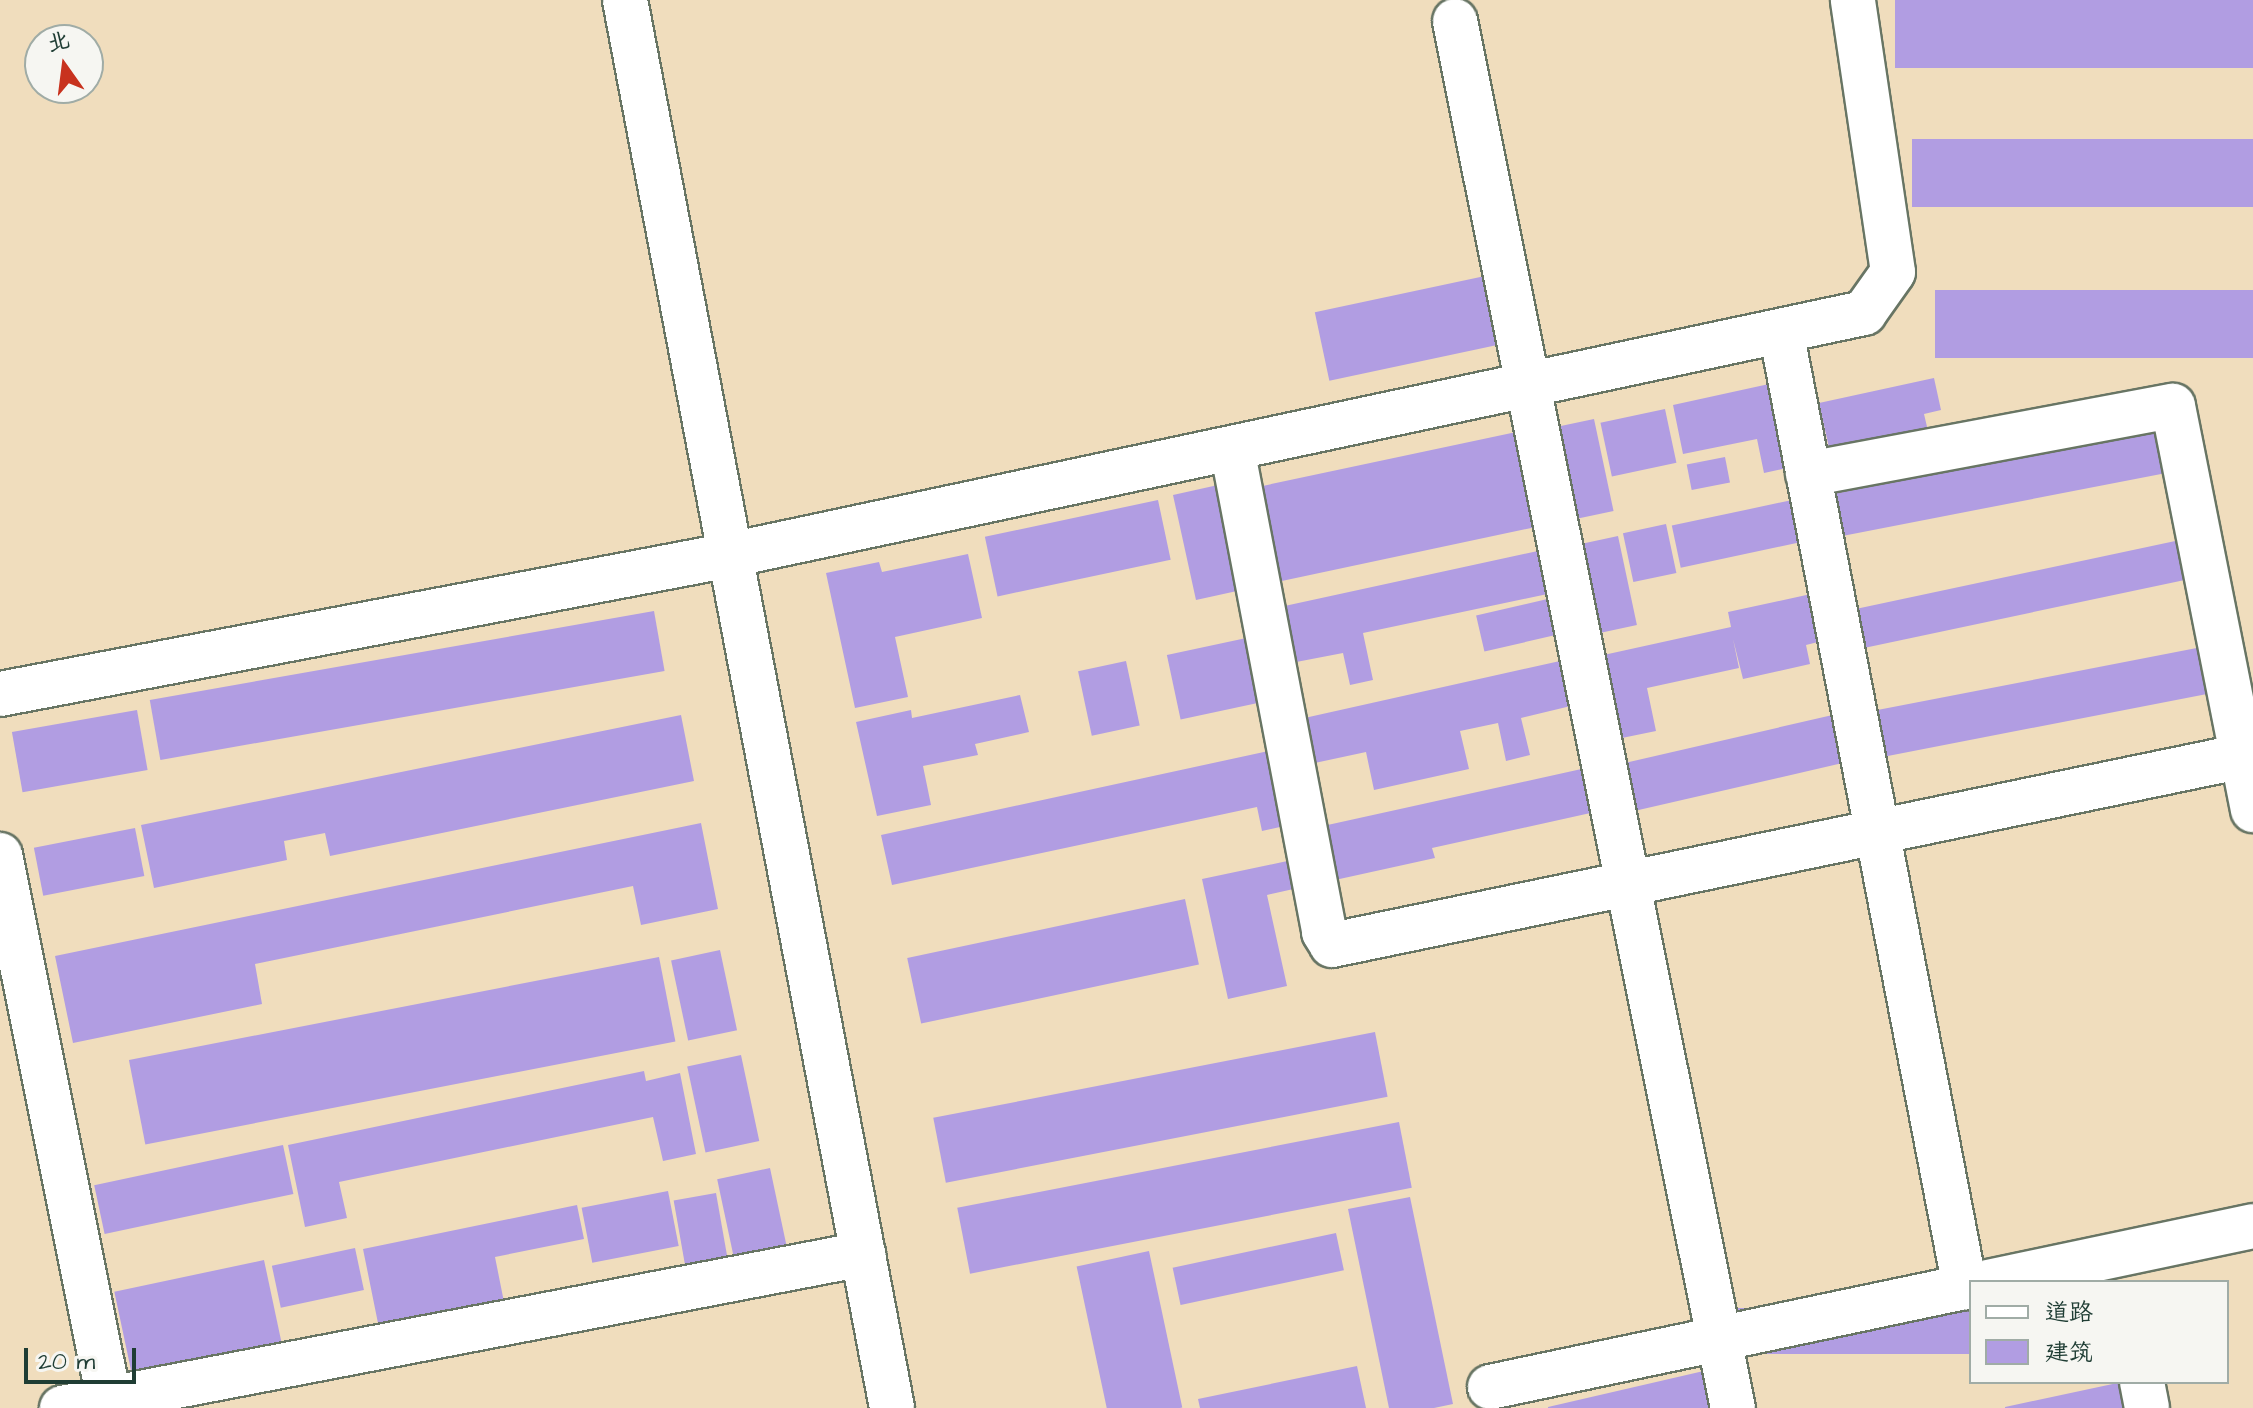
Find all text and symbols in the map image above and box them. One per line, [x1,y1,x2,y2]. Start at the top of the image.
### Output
north arrow [24,24,104,104]
text: 北 [44,24,73,60]
legend [1969,1280,2229,1384]
text: 道路 [2045,1296,2093,1330]
scale bar [28,1332,140,1382]
text: 建筑 [2045,1336,2093,1370]
text: 20 m [38,1345,95,1379]

